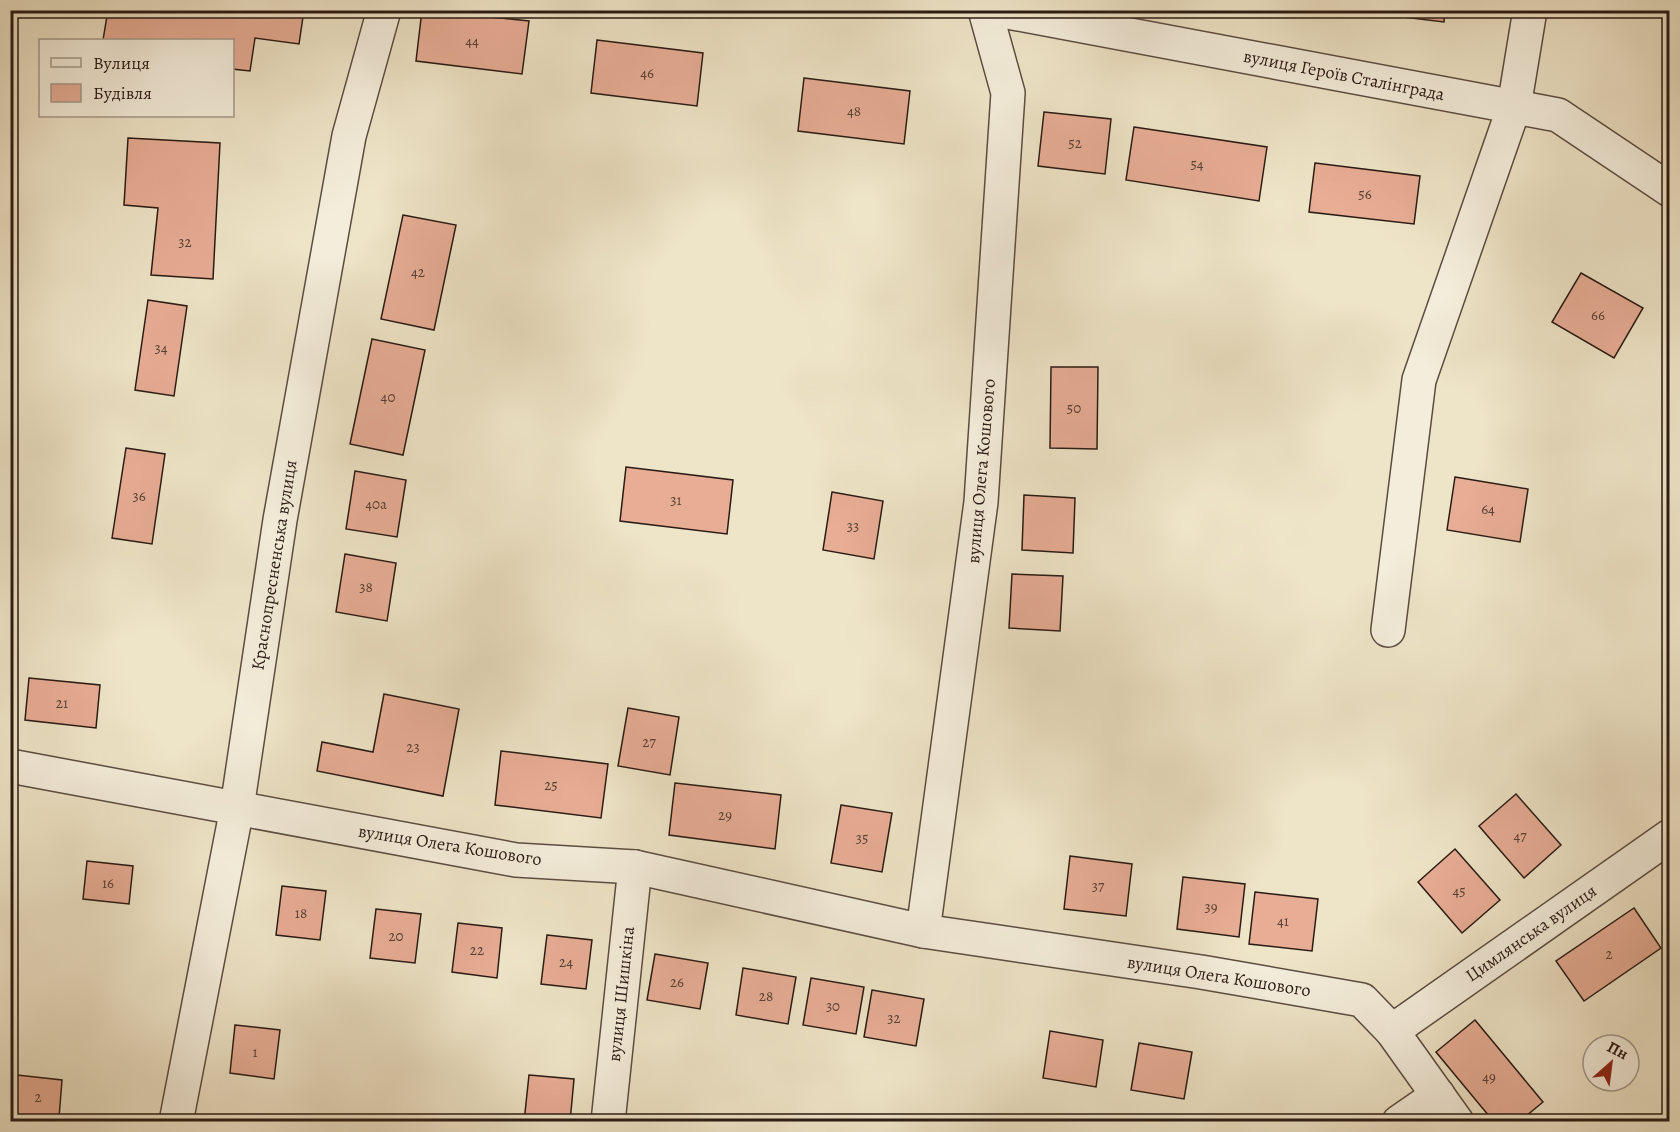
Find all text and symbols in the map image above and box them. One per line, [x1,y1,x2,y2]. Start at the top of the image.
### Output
house number: 44 [465,31,479,51]
legend [39,39,234,117]
street label: вулиця Героїв Сталінграда [1241,44,1447,106]
text: Вулиця [93,51,150,75]
house number: 46 [640,63,654,83]
text: Будівля [93,81,152,105]
house number: 48 [847,101,861,121]
house number: 52 [1068,133,1082,153]
house number: 54 [1190,154,1204,174]
house number: 56 [1358,184,1372,204]
house number: 32 [178,232,192,252]
house number: 42 [411,262,425,282]
house number: 66 [1591,305,1605,325]
house number: 34 [154,338,168,358]
street label: вулиця Олега Кошового [961,378,1001,564]
house number: 40 [381,387,395,407]
house number: 50 [1067,398,1081,418]
street label: Краснопресненська вулиця [246,458,302,672]
house number: 36 [132,486,146,506]
house number: 31 [670,490,682,510]
house number: 40а [365,494,387,514]
house number: 64 [1481,499,1495,519]
house number: 33 [847,516,859,536]
house number: 38 [359,577,373,597]
house number: 21 [56,693,68,713]
house number: 27 [642,732,656,752]
house number: 23 [406,737,420,757]
house number: 25 [544,775,558,795]
house number: 29 [718,805,732,825]
street label: вулиця Олега Кошового [356,819,544,871]
house number: 47 [1513,826,1527,846]
house number: 35 [856,828,868,848]
house number: 16 [102,873,114,893]
house number: 37 [1092,876,1105,896]
street label: Цимлянська вулиця [1461,879,1601,987]
house number: 45 [1452,881,1466,901]
house number: 39 [1204,897,1218,917]
house number: 18 [295,903,307,923]
house number: 41 [1277,911,1289,931]
street label: вулиця Шишкіна [602,924,640,1063]
house number: 20 [388,926,404,946]
house number: 22 [470,940,484,960]
house number: 2 [1605,944,1613,964]
street label: вулиця Олега Кошового [1125,950,1313,1002]
house number: 24 [559,952,573,972]
house number: 26 [670,972,684,992]
house number: 28 [759,986,773,1006]
house number: 30 [826,996,840,1016]
house number: 32 [887,1008,901,1028]
north arrow [1581,1033,1641,1093]
text: Пн [1603,1036,1632,1065]
house number: 1 [252,1042,258,1062]
house number: 49 [1482,1067,1496,1087]
house number: 2 [34,1087,42,1107]

